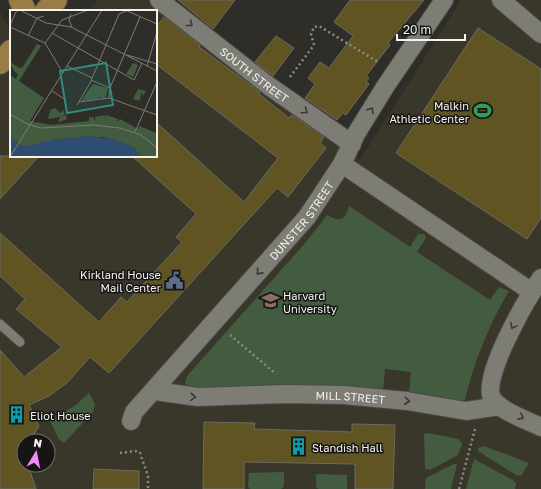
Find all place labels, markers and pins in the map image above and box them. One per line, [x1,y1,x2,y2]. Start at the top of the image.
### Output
place label: Malkin Athletic Center [389,99,470,125]
sports icon: Malkin Athletic Center [472,101,492,121]
place label: Kirkland House Mail Center [80,268,162,294]
public building icon: Kirkland House Mail Center [164,270,184,290]
place label: Harvard University [283,289,337,315]
school or university icon: Harvard University [260,291,280,311]
building icon: Eliot House [7,405,27,425]
place label: Eliot House [30,409,91,422]
building icon: Standish Hall [289,437,309,457]
place label: Standish Hall [312,441,383,454]

